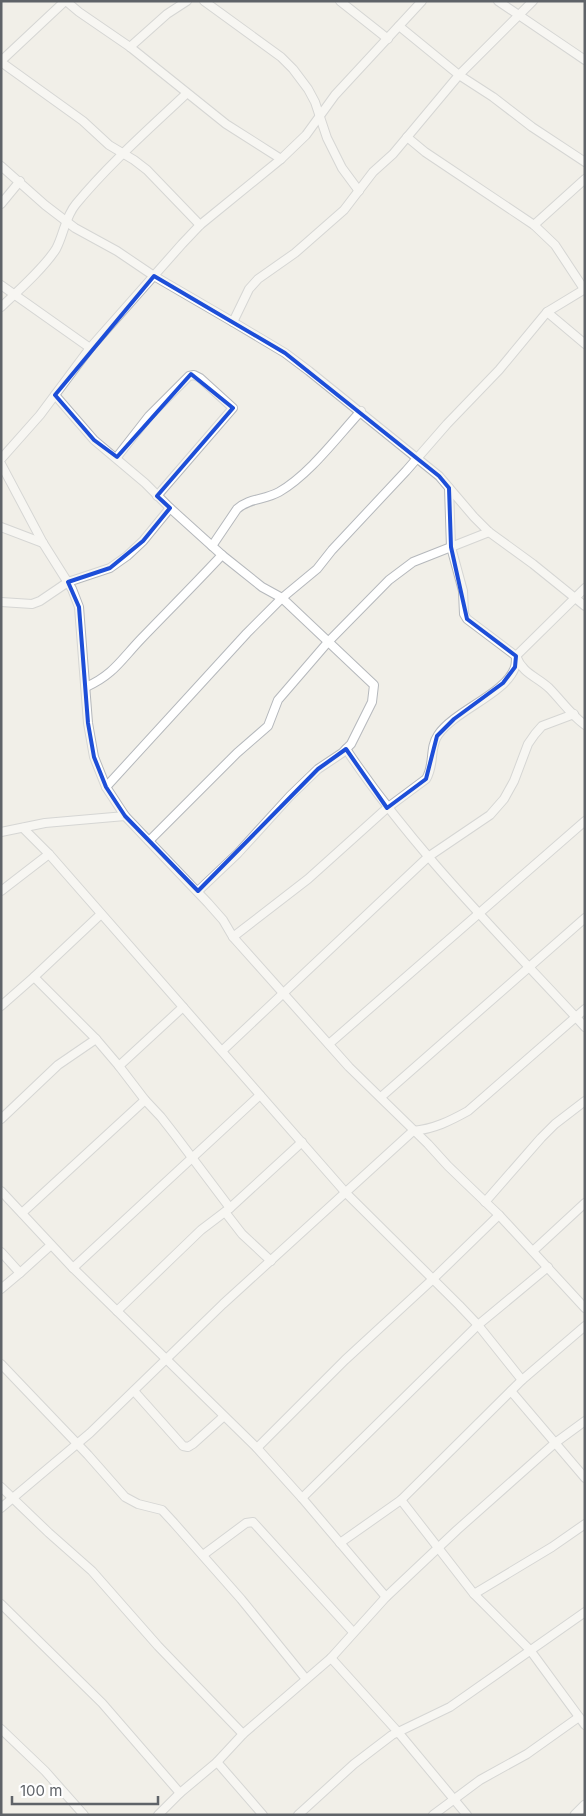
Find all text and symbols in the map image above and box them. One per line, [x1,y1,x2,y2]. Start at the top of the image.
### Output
scale bar [12,1774,159,1806]
text: 100 m [20,1781,62,1800]

